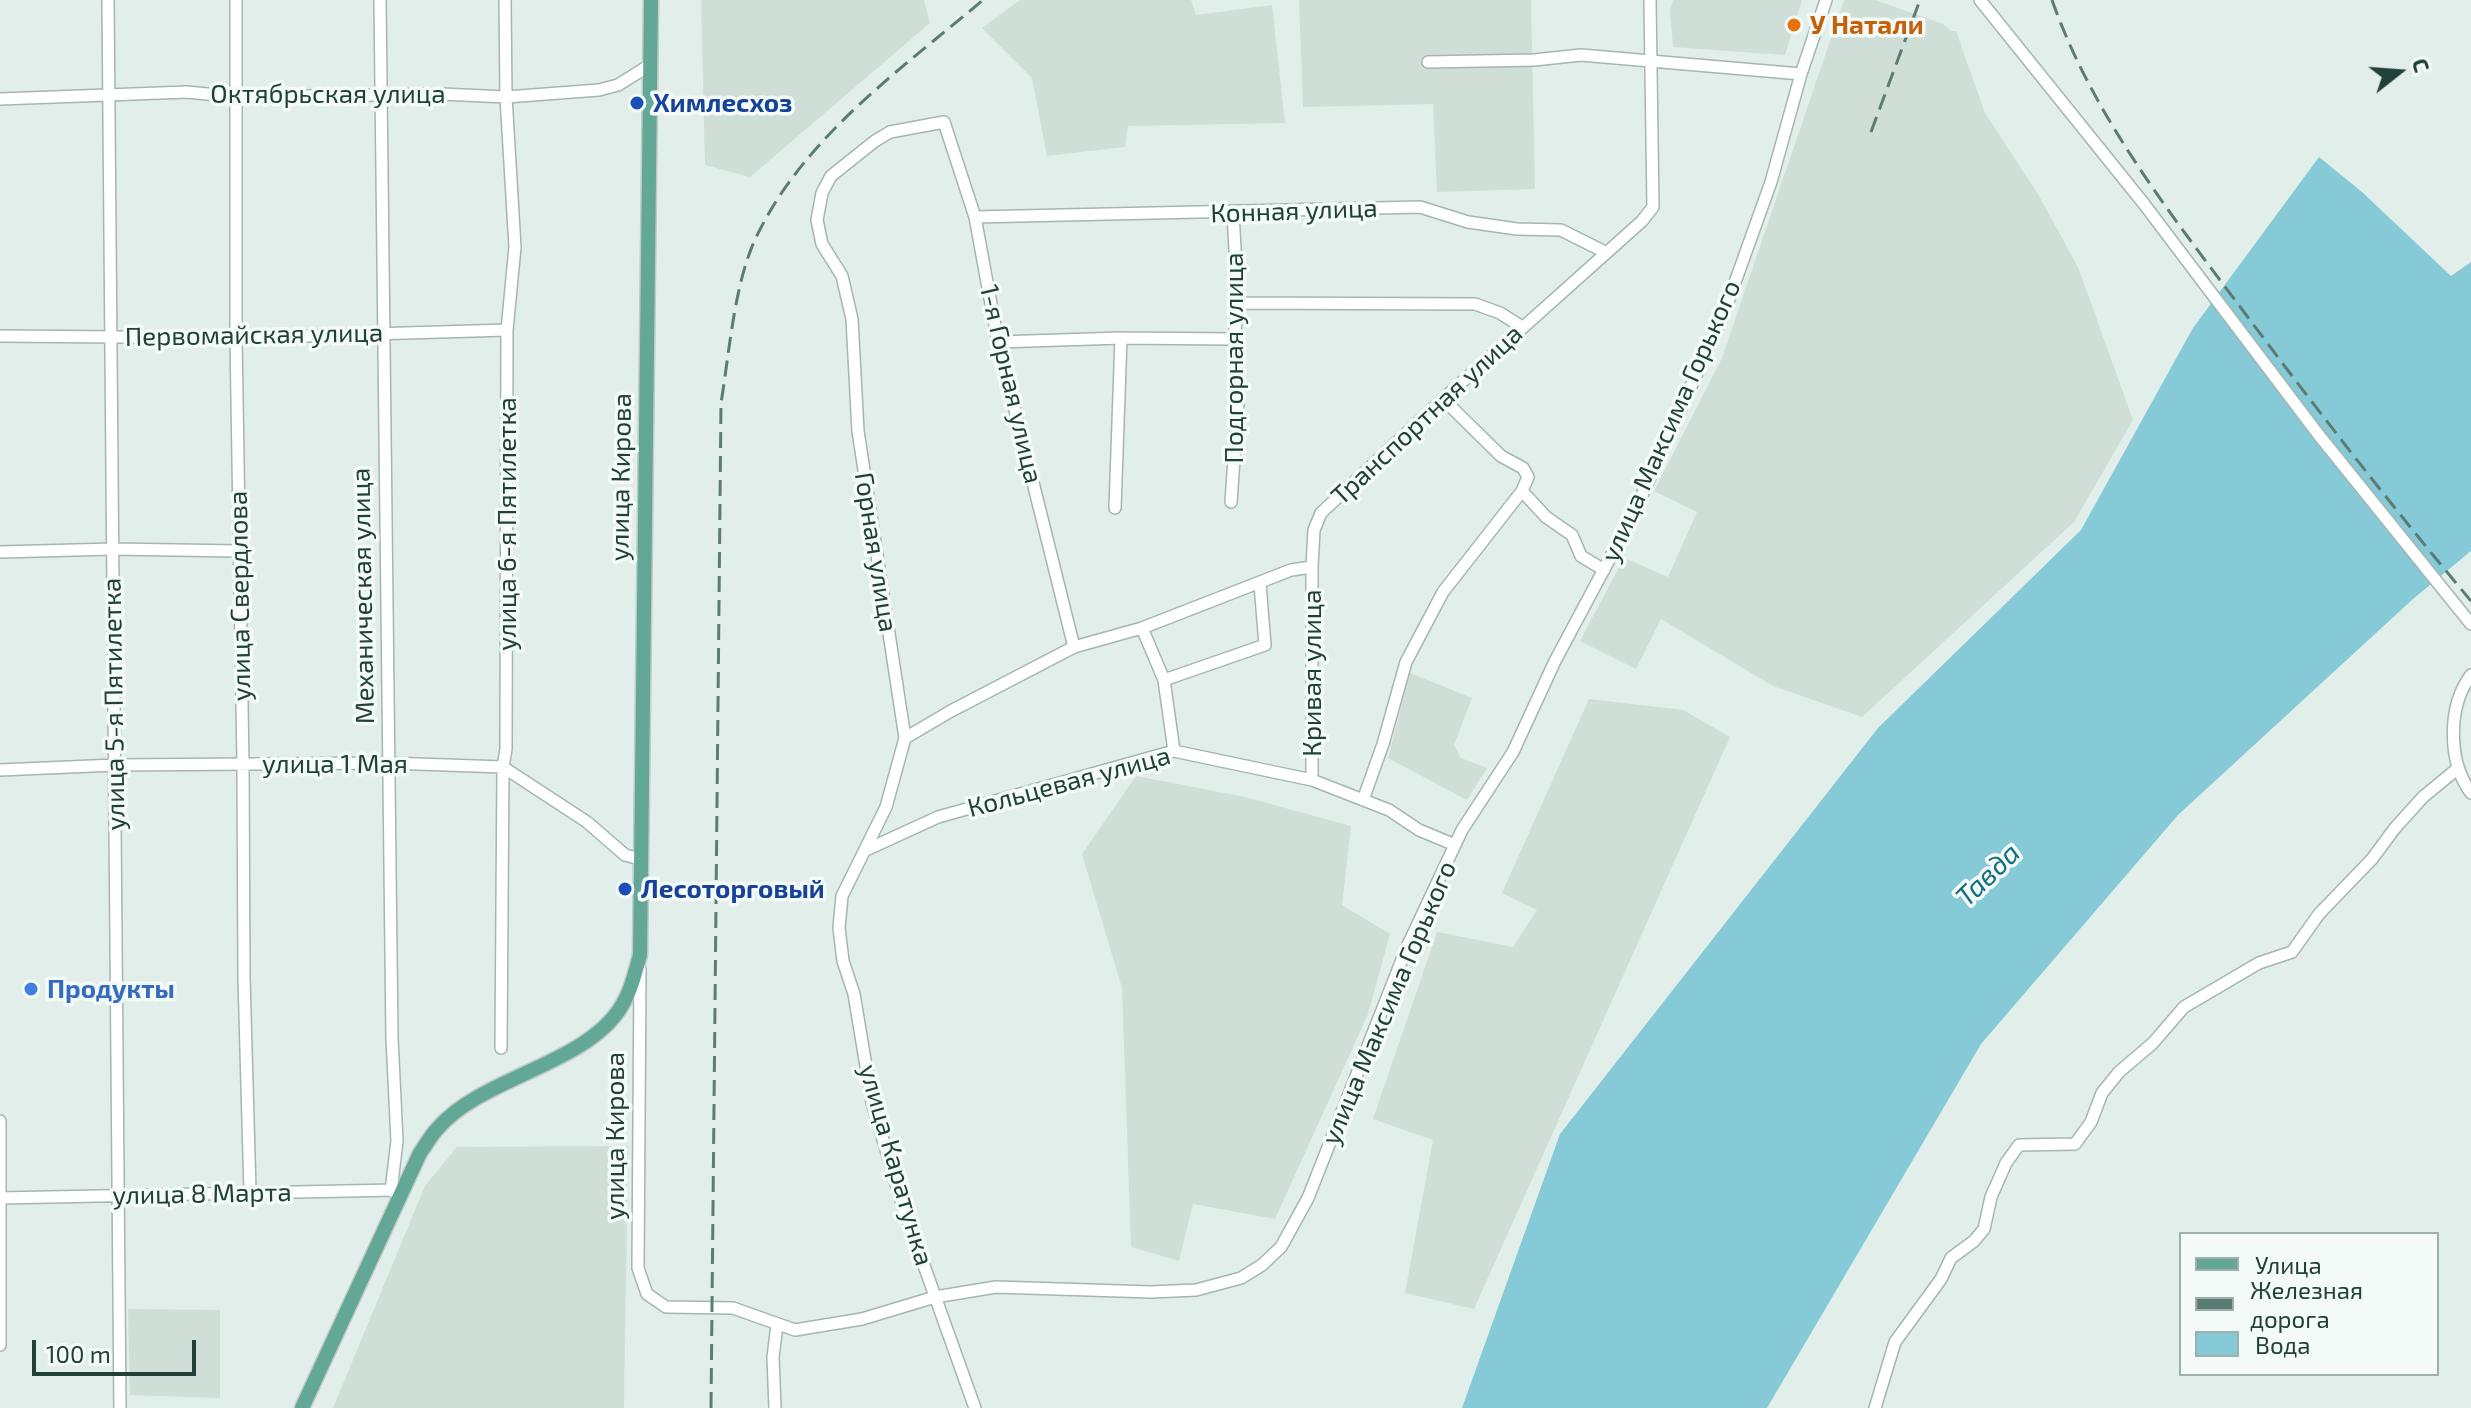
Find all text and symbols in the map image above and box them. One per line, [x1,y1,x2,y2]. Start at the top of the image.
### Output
place label: У Натали [1810,9,1924,41]
marker: У Натали [1785,16,1803,34]
north arrow [2359,32,2439,112]
text: С [2408,55,2436,75]
street label: Октябрьская улица [210,78,446,110]
place label: Химлесхоз [653,87,792,119]
marker: Химлесхоз [628,94,646,112]
street label: Конная улица [1210,192,1378,230]
street label: Подгорная улица [1218,253,1250,463]
street label: улица Максима Горького [1595,275,1747,567]
street label: 1-я Горная улица [973,281,1049,487]
street label: Первомайская улица [125,317,383,353]
street label: Транспортная улица [1325,318,1529,512]
street label: улица Кирова [604,393,638,561]
street label: улица 6-я Пятилетка [491,397,523,651]
street label: Механическая улица [345,468,381,724]
street label: Горная улица [848,470,904,634]
street label: улица Свердлова [223,491,257,701]
street label: улица 5-я Пятилетка [96,577,132,831]
street label: Кривая улица [1296,589,1328,757]
street label: Кольцевая улица [964,740,1174,824]
street label: улица 1 Мая [262,748,408,780]
water label: Тавда [1949,836,2027,914]
street label: улица Максима Горького [1315,856,1463,1150]
place label: Лесоторговый [641,873,825,905]
marker: Лесоторговый [616,880,634,898]
place label: Продукты [47,973,175,1005]
marker: Продукты [22,980,40,998]
street label: улица Кирова [599,1052,631,1220]
street label: улица Каратунка [852,1061,940,1269]
street label: улица 8 Марта [112,1177,292,1211]
legend [2179,1232,2439,1376]
text: Улица [2255,1250,2322,1279]
text: Железная дорога [2250,1275,2363,1333]
scale bar [36,1324,200,1374]
text: Вода [2255,1330,2311,1359]
text: 100 m [46,1339,111,1368]

